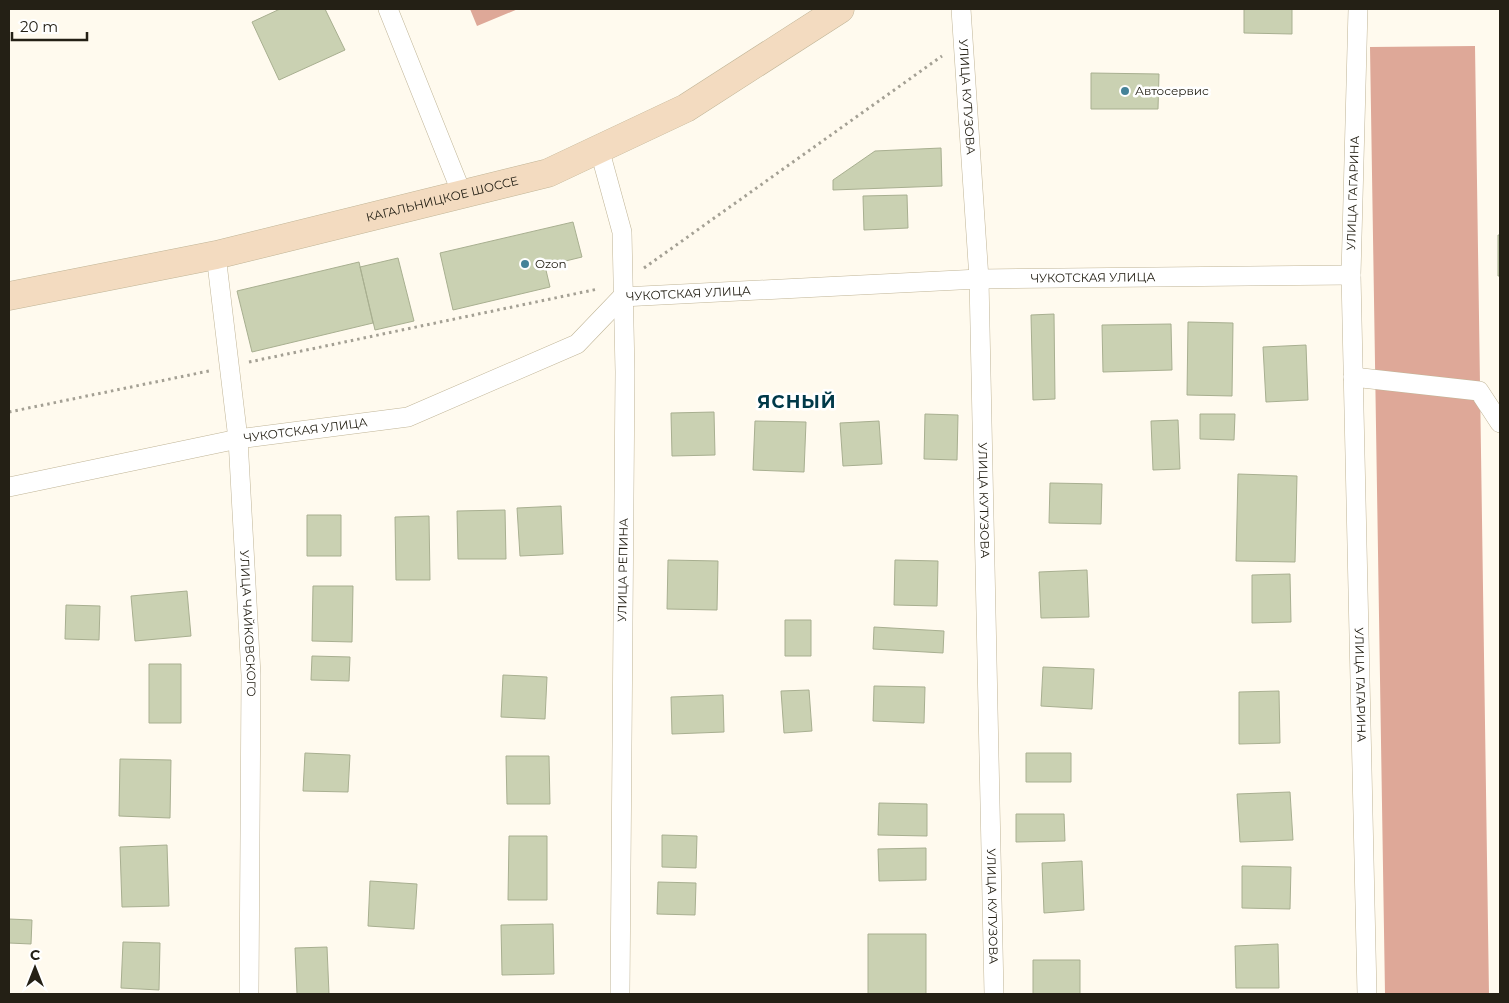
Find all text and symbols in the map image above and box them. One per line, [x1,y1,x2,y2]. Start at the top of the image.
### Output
scale bar [12,10,88,42]
text: 20 m [20,17,58,36]
street label: УЛИЦА КУТУЗОВА [956,38,979,155]
place label: Автосервис [1135,83,1209,98]
marker: Автосервис [1119,85,1131,97]
street label: УЛИЦА ГАГАРИНА [1343,135,1362,251]
street label: КАГАЛЬНИЦКОЕ ШОССЕ [364,173,520,225]
place label: Ozon [535,256,567,271]
marker: Ozon [519,258,531,270]
street label: ЧУКОТСКАЯ УЛИЦА [1031,269,1155,285]
street label: ЧУКОТСКАЯ УЛИЦА [626,283,751,304]
district label: ЯСНЫЙ [757,391,837,413]
street label: ЧУКОТСКАЯ УЛИЦА [243,414,368,445]
street label: УЛИЦА КУТУЗОВА [975,442,993,558]
street label: УЛИЦА РЕПИНА [614,518,631,622]
street label: УЛИЦА ЧАЙКОВСКОГО [237,550,259,697]
street label: УЛИЦА ГАГАРИНА [1352,627,1369,742]
street label: УЛИЦА КУТУЗОВА [984,848,1001,964]
north arrow [10,943,60,993]
text: С [30,946,40,964]

